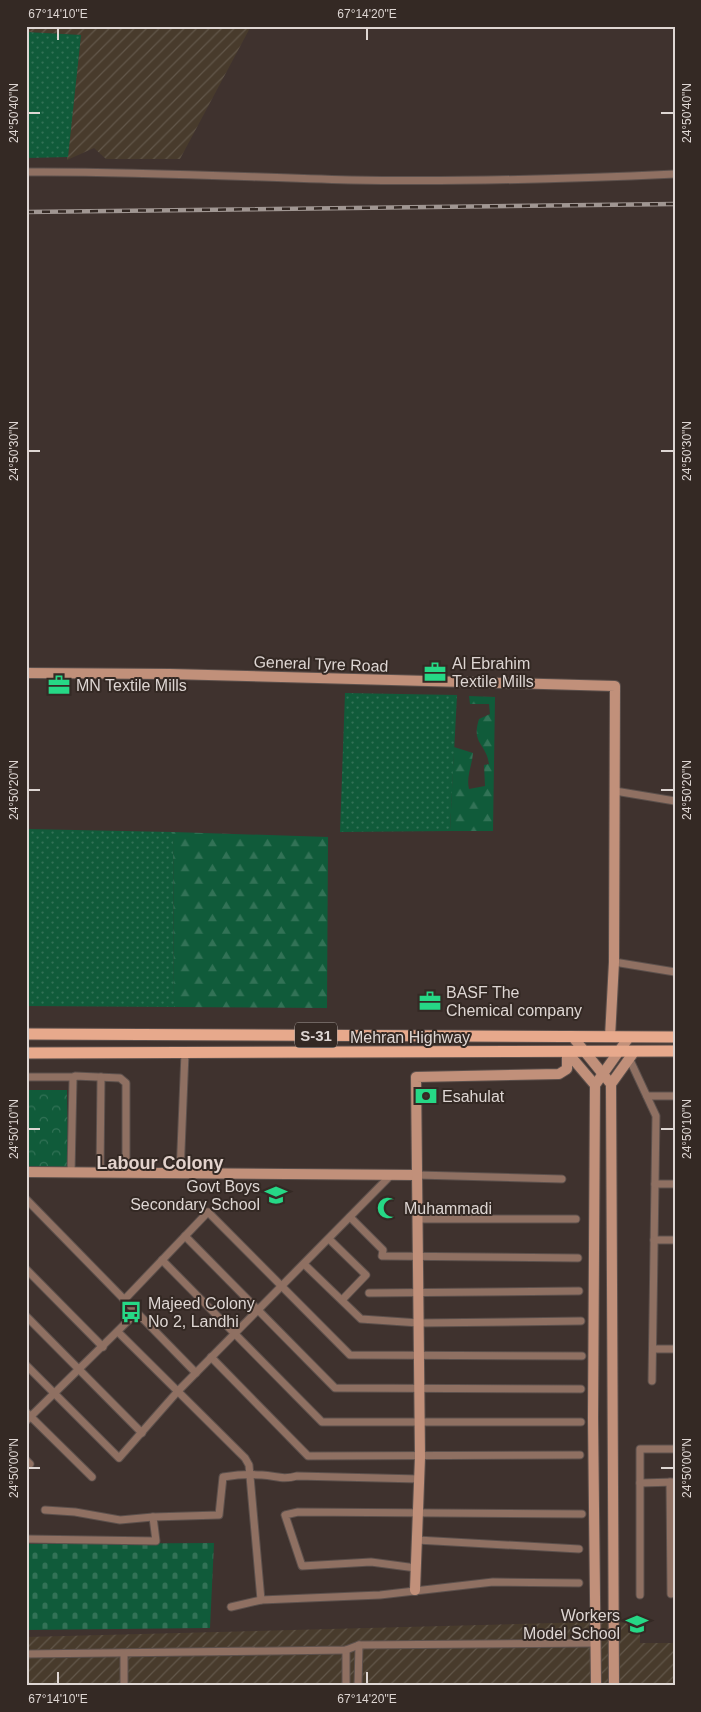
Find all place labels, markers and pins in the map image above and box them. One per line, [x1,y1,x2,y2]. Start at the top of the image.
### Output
place label: Al Ebrahim Textile Mills [452,655,534,690]
office icon: Al Ebrahim Textile Mills [422,659,448,685]
office icon: MN Textile Mills [46,672,72,698]
place label: MN Textile Mills [76,677,187,694]
place label: BASF The Chemical company [446,984,582,1019]
office icon: BASF The Chemical company [417,988,443,1014]
bank icon: Esahulat [413,1083,439,1109]
place label: Esahulat [442,1088,505,1105]
place label: Govt Boys Secondary School [130,1178,260,1213]
school or university icon: Govt Boys Secondary School [263,1182,289,1208]
mosque icon: Muhammadi [375,1195,401,1221]
place label: Muhammadi [404,1200,492,1217]
place label: Majeed Colony No 2, Landhi [148,1295,255,1330]
bus stop icon: Majeed Colony No 2, Landhi [118,1299,144,1325]
place label: Workers Model School [523,1607,620,1642]
school or university icon: Workers Model School [624,1611,650,1637]

